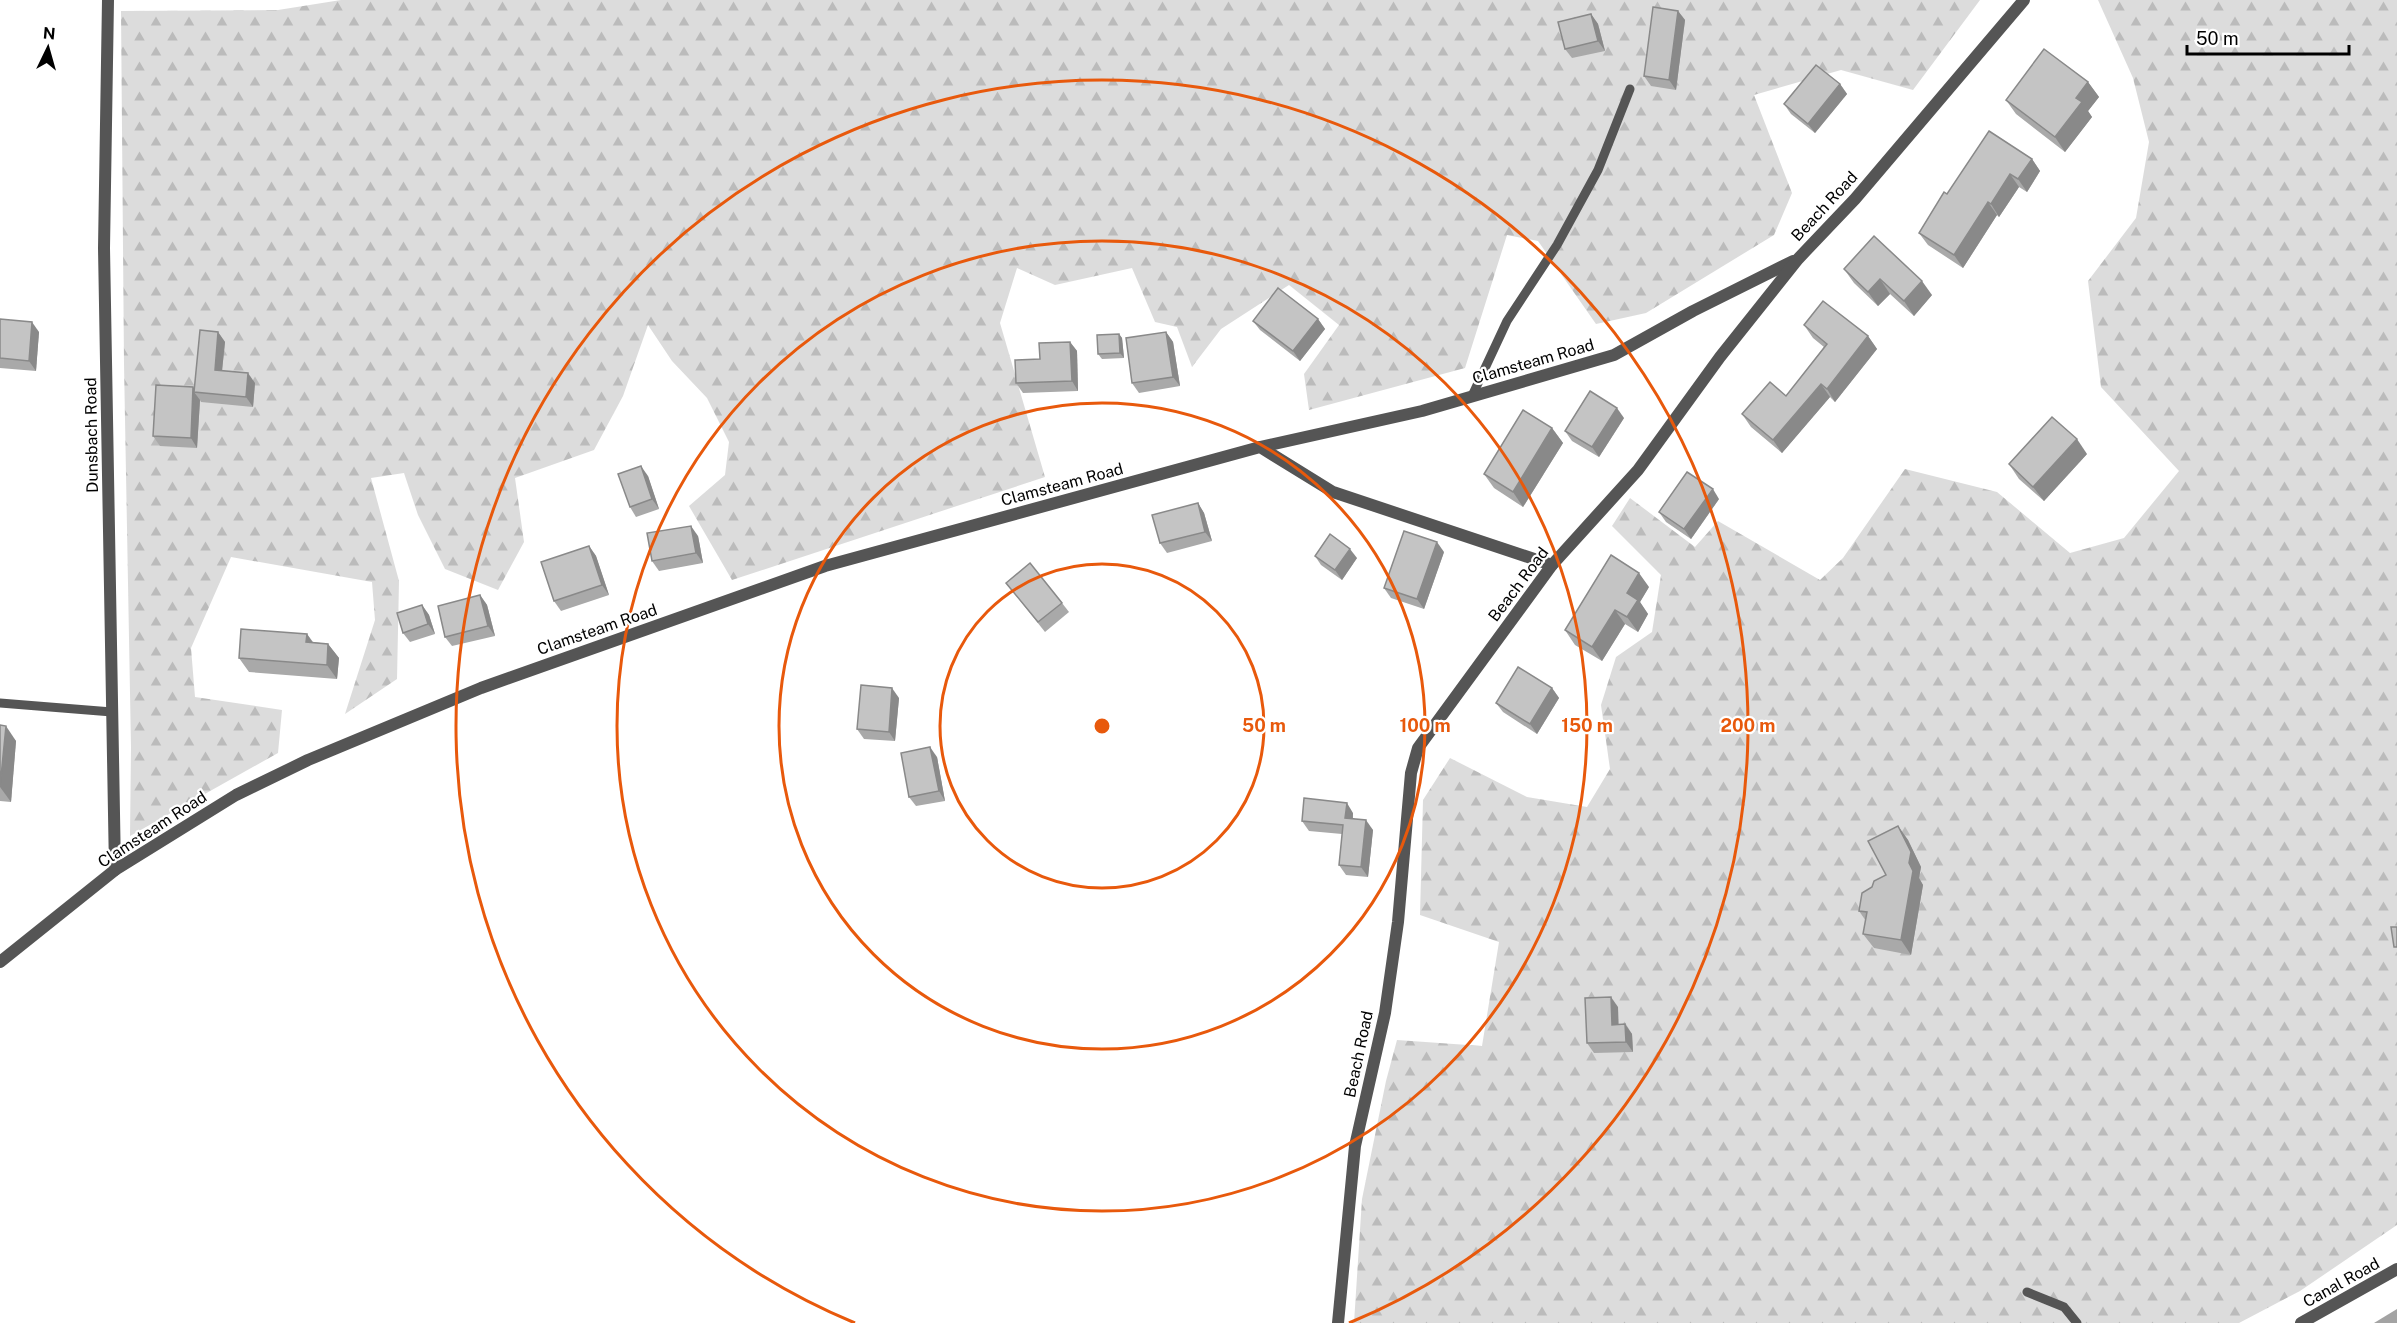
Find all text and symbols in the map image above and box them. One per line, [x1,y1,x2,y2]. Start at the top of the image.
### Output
north arrow [18,18,78,78]
scale bar [2187,18,2349,56]
text: N [42,24,56,44]
text: 50 m [2196,28,2239,49]
street label: Beach Road [1787,168,1861,245]
street label: Clamsteam Road [1470,335,1596,388]
street label: Dunsbach Road [81,377,102,493]
street label: Clamsteam Road [999,459,1125,510]
street label: Beach Road [1484,543,1553,625]
street label: Clamsteam Road [535,600,660,659]
text: 50 m [1242,715,1286,736]
text: 100 m [1399,715,1451,736]
text: 150 m [1561,715,1613,736]
text: 200 m [1721,715,1775,736]
centre of rings [1092,716,1112,736]
street label: Clamsteam Road [94,787,210,872]
street label: Beach Road [1340,1009,1377,1099]
street label: Canal Road [2300,1254,2383,1311]

